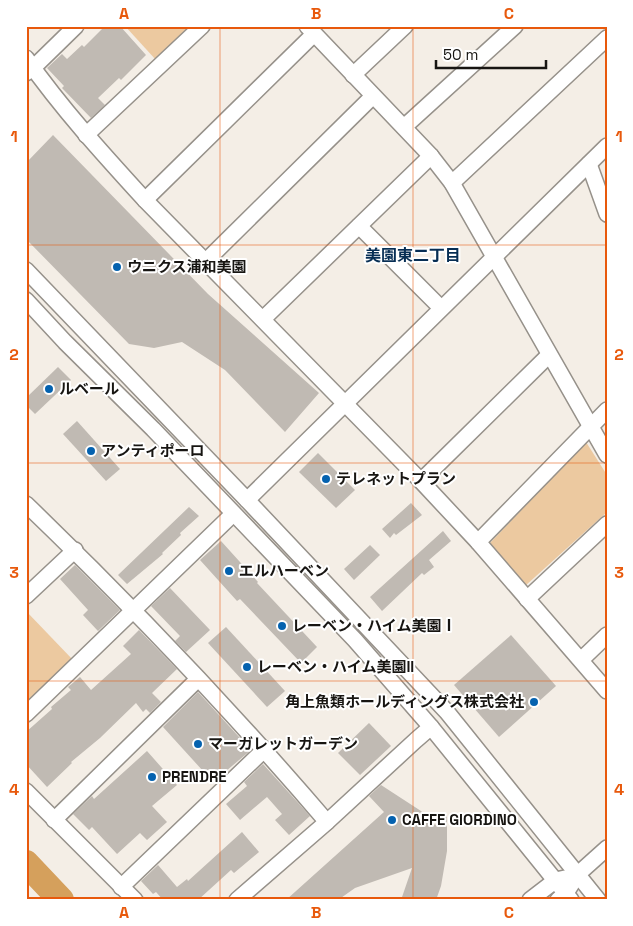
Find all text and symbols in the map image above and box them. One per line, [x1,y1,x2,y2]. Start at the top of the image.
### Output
text: A [119,3,129,24]
text: B [311,3,321,24]
text: C [504,3,514,24]
scale bar [436,38,546,70]
text: 50 m [443,45,478,64]
text: 1 [10,126,18,147]
text: 1 [615,126,623,147]
district label: 美園東二丁目 [365,245,461,266]
place label: ウニクス浦和美園 [127,257,247,276]
marker: ウニクス浦和美園 [111,261,123,273]
text: 2 [9,344,19,365]
text: 2 [614,344,624,365]
place label: ルベール [59,379,119,398]
marker: ルベール [43,383,55,395]
place label: アンティポーロ [101,441,205,460]
marker: アンティポーロ [85,445,97,457]
place label: テレネットプラン [336,469,456,488]
marker: テレネットプラン [320,473,332,485]
place label: エルハーベン [239,561,329,580]
text: 3 [9,562,19,583]
text: 3 [614,562,624,583]
marker: エルハーベン [223,565,235,577]
place label: レーベン・ハイム美園Ⅰ [292,616,456,635]
marker: レーベン・ハイム美園Ⅰ [276,620,288,632]
place label: レーベン・ハイム美園II [257,657,414,676]
marker: レーベン・ハイム美園II [241,661,253,673]
place label: 角上魚類ホールディングス株式会社 [285,692,524,711]
marker: 角上魚類ホールディングス株式会社 [528,696,540,708]
place label: マーガレットガーデン [208,734,358,753]
marker: マーガレットガーデン [192,738,204,750]
place label: PRENDRE [162,767,227,786]
marker: PRENDRE [146,771,158,783]
text: 4 [9,779,19,800]
text: 4 [614,779,624,800]
place label: CAFFE GIORDINO [402,810,517,829]
marker: CAFFE GIORDINO [386,814,398,826]
text: A [119,902,129,923]
text: B [311,902,321,923]
text: C [504,902,514,923]

